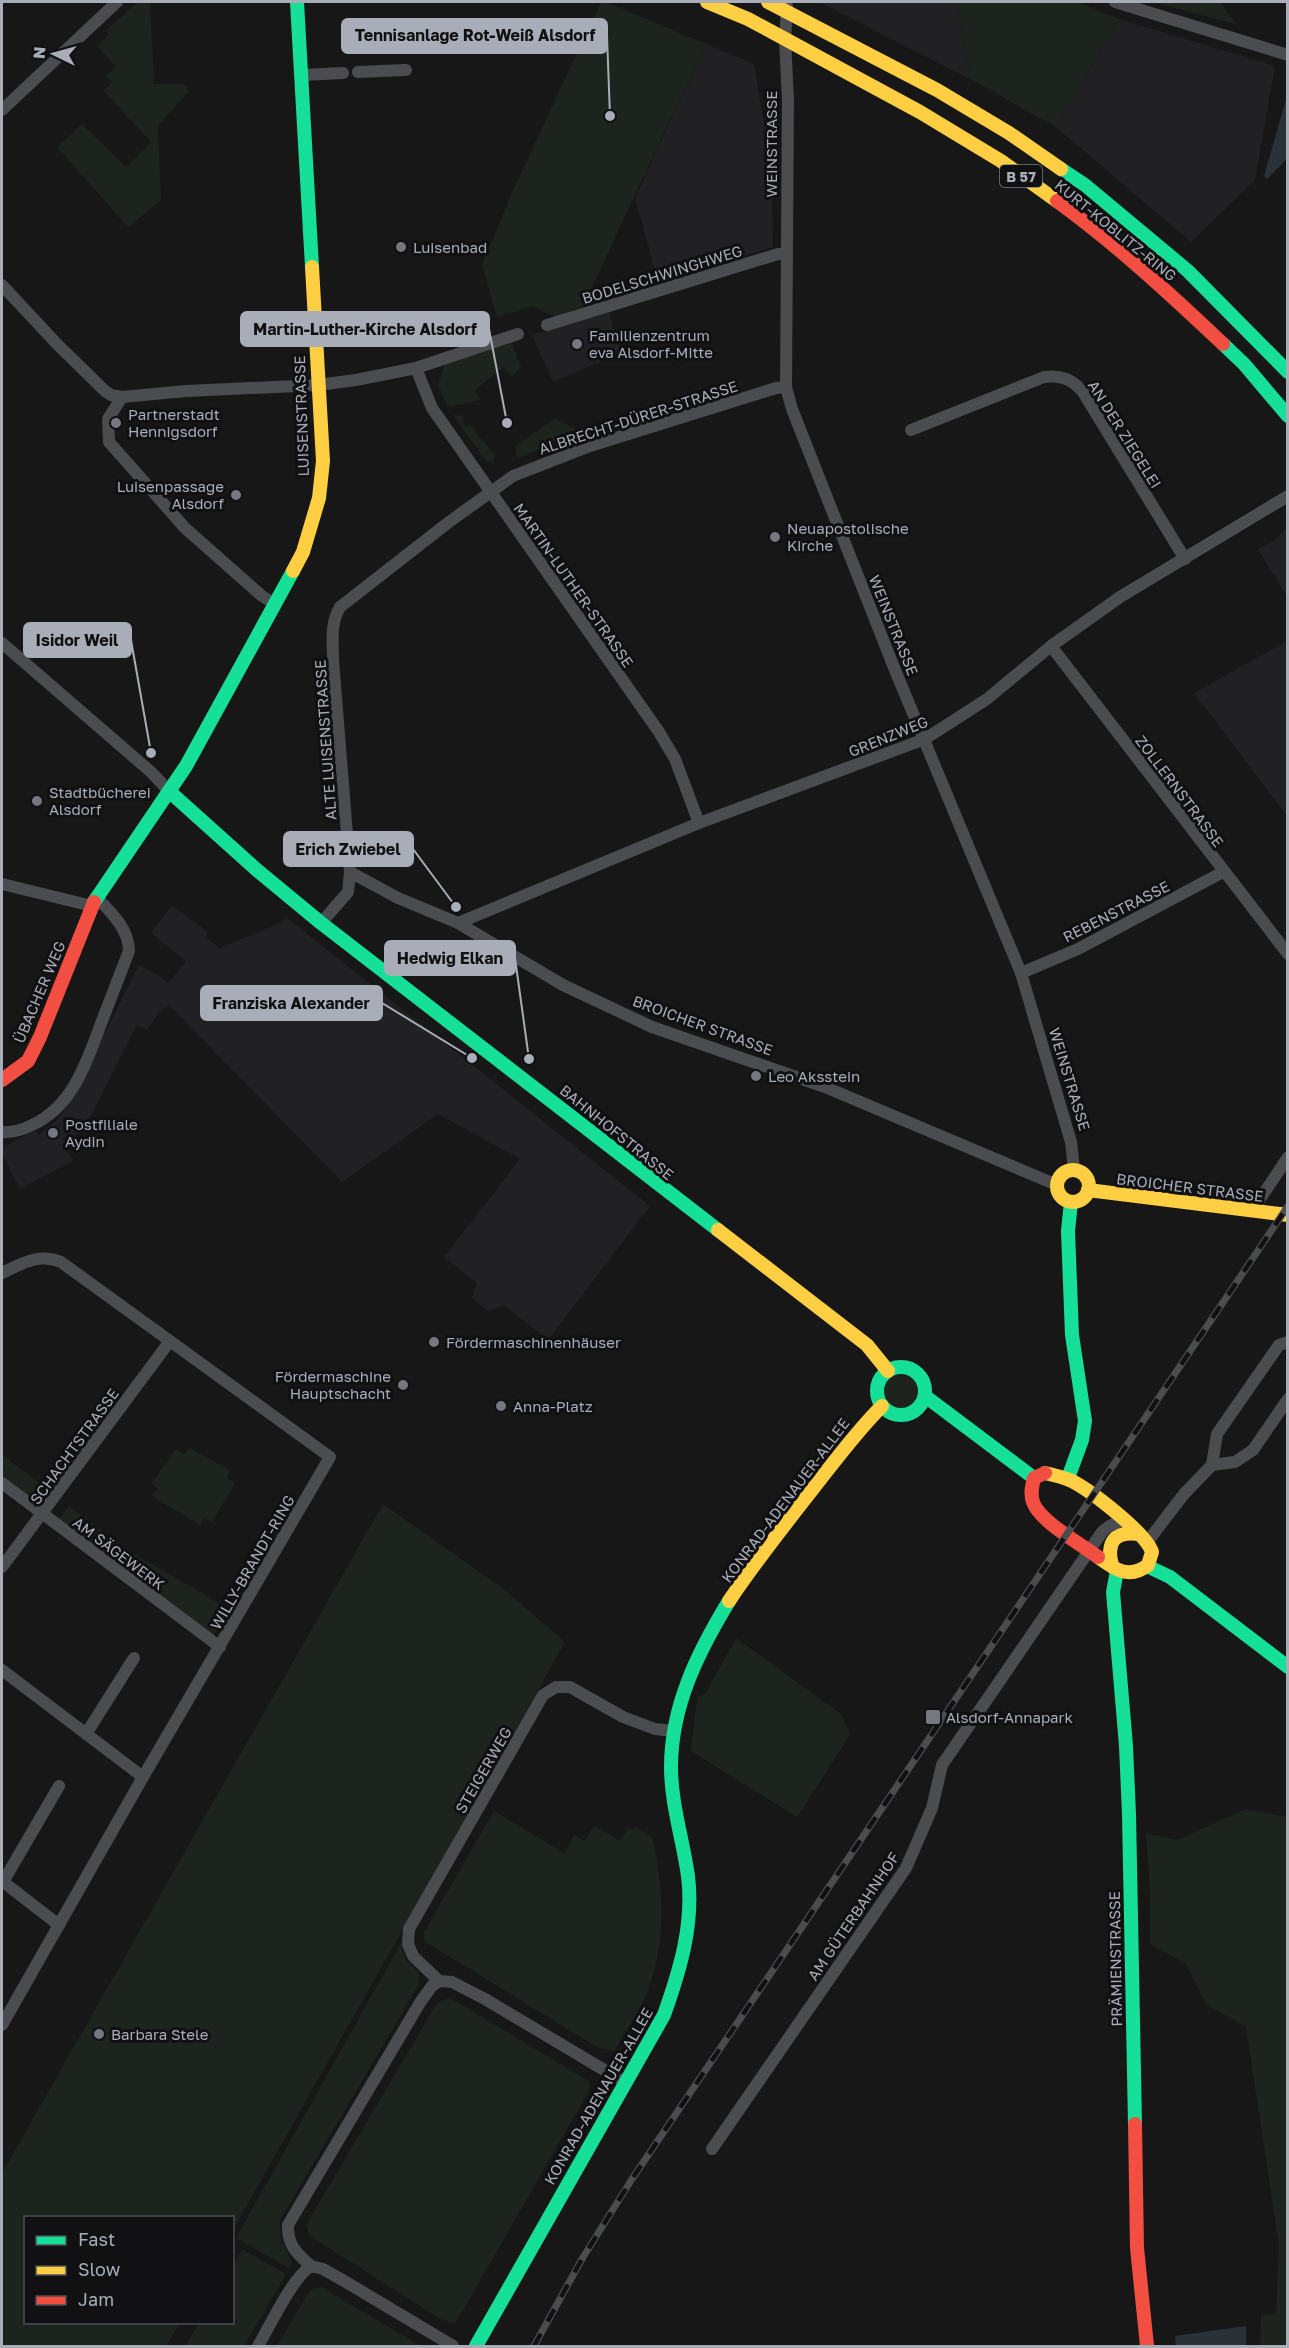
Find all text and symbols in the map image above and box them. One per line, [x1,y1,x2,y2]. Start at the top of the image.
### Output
callout: Tennisanlage Rot-Weiß Alsdorf [342,19,607,53]
north arrow [24,24,84,84]
text: Tennisanlage Rot-Weiß Alsdorf [355,25,595,45]
text: N [29,46,50,60]
street label: WEINSTRASSE [762,91,780,197]
road number: B 57 [1000,165,1042,187]
street label: KURT-KOBLITZ-RING [1052,175,1180,285]
place label: Luisenbad [413,238,487,256]
marker: Luisenbad [394,240,408,254]
street label: BODELSCHWINGHWEG [580,241,744,307]
callout: Martin-Luther-Kirche Alsdorf [241,312,489,346]
text: Martin-Luther-Kirche Alsdorf [253,319,477,339]
place label: Familienzentrum eva Alsdorf-Mitte [589,326,713,361]
marker: Familienzentrum eva Alsdorf-Mitte [570,337,584,351]
street label: LUISENSTRASSE [290,355,312,477]
street label: ALBRECHT-DÜRER-STRASSE [536,376,740,458]
street label: AN DER ZIEGELEI [1085,377,1165,491]
place label: Partnerstadt Hennigsdorf [128,405,220,440]
marker: Partnerstadt Hennigsdorf [109,416,123,430]
place label: Luisenpassage Alsdorf [117,477,225,512]
marker: Luisenpassage Alsdorf [229,488,243,502]
street label: MARTIN-LUTHER-STRASSE [510,500,638,670]
place label: Neuapostolische Kirche [787,519,909,554]
marker: Neuapostolische Kirche [768,530,782,544]
street label: WEINSTRASSE [866,572,922,678]
callout: Isidor Weil [24,623,131,657]
text: Isidor Weil [36,630,119,650]
street label: ALTE LUISENSTRASSE [310,659,340,821]
street label: GRENZWEG [846,712,930,760]
street label: ZOLLERNSTRASSE [1132,732,1228,850]
place label: Stadtbücherei Alsdorf [49,783,151,818]
marker: Stadtbücherei Alsdorf [30,794,44,808]
callout: Erich Zwiebel [284,832,413,866]
text: Erich Zwiebel [295,839,401,859]
street label: REBENSTRASSE [1060,876,1172,946]
street label: ÜBACHER WEG [9,938,69,1046]
callout: Hedwig Elkan [385,941,515,975]
text: Hedwig Elkan [397,948,503,968]
callout: Franziska Alexander [201,986,382,1020]
street label: BROICHER STRASSE [630,991,776,1059]
text: Franziska Alexander [212,993,370,1013]
street label: WEINSTRASSE [1046,1025,1094,1133]
place label: Leo Aksstein [768,1067,860,1085]
marker: Leo Aksstein [749,1069,763,1083]
street label: BAHNHOFSTRASSE [557,1081,677,1183]
place label: Postfiliale Aydin [65,1115,138,1150]
marker: Postfiliale Aydin [46,1126,60,1140]
street label: BROICHER STRASSE [1115,1169,1265,1205]
place label: Fördermaschinenhäuser [446,1333,621,1351]
marker: Fördermaschinenhäuser [427,1335,441,1349]
place label: Fördermaschine Hauptschacht [275,1367,391,1402]
marker: Fördermaschine Hauptschacht [396,1378,410,1392]
street label: SCHACHTSTRASSE [26,1385,122,1507]
place label: Anna-Platz [513,1397,593,1415]
marker: Anna-Platz [494,1399,508,1413]
street label: KONRAD-ADENAUER-ALLEE [717,1414,853,1586]
street label: WILLY-BRANDT-RING [206,1491,298,1633]
street label: AM SÄGEWERK [70,1513,168,1593]
marker: Alsdorf-Annapark [924,1708,942,1726]
place label: Alsdorf-Annapark [946,1708,1073,1726]
street label: STEIGERWEG [451,1724,515,1816]
street label: AM GÜTERBAHNHOF [803,1848,903,1984]
street label: PRÄMIENSTRASSE [1105,1891,1125,2027]
street label: KONRAD-ADENAUER-ALLEE [540,2004,656,2188]
place label: Barbara Stele [111,2025,209,2043]
marker: Barbara Stele [92,2027,106,2041]
legend [24,2216,234,2324]
text: Fast [78,2228,115,2250]
text: Slow [78,2258,121,2280]
text: Jam [78,2288,114,2310]

